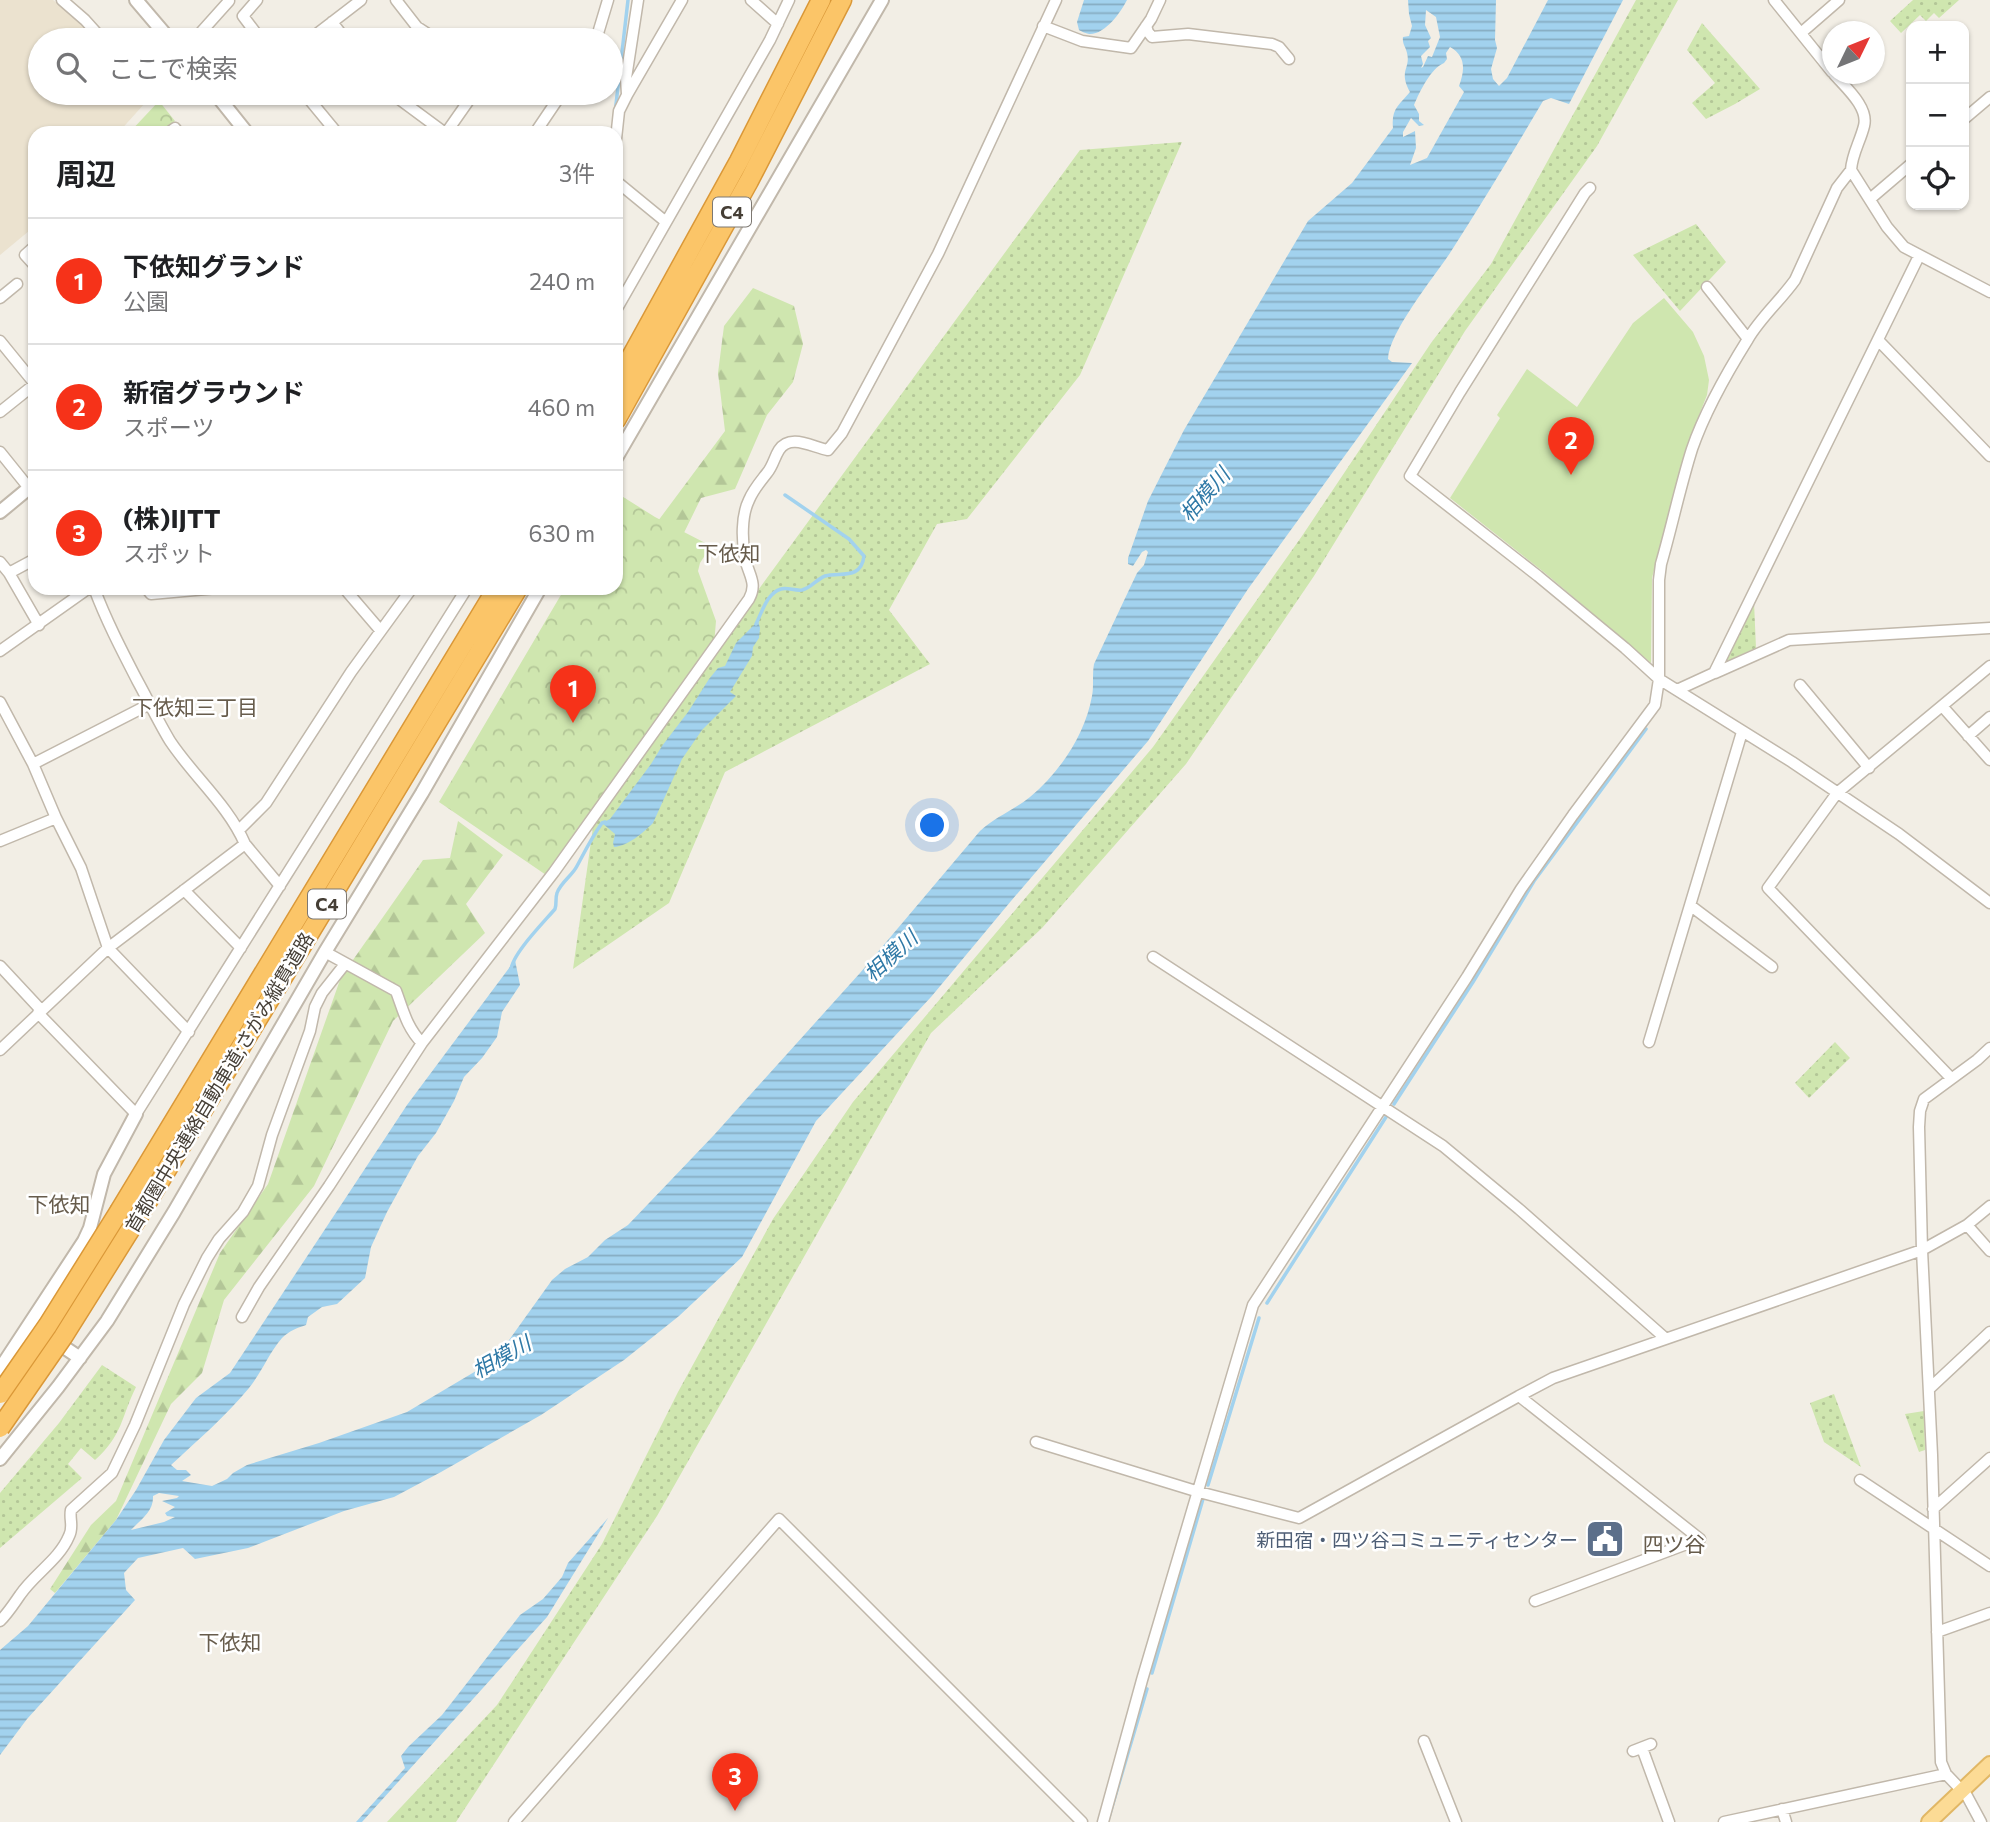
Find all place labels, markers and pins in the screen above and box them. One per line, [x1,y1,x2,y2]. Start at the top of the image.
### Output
pin: 2 [1548,417,1594,475]
pin: 1 [550,665,596,723]
public building icon: 新田宿・四ツ谷コミュニティセンター [1584,1518,1626,1560]
place label: 新田宿・四ツ谷コミュニティセンター [1256,1528,1578,1551]
pin: 3 [712,1753,758,1811]

